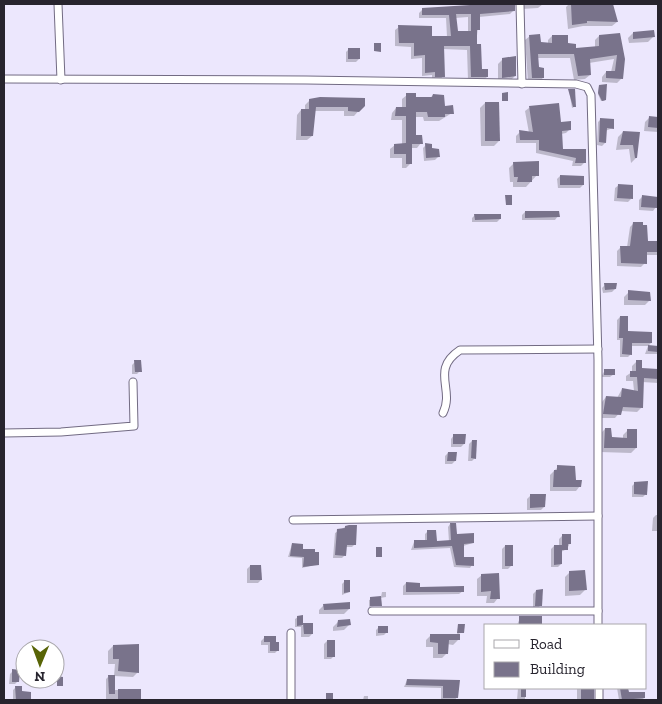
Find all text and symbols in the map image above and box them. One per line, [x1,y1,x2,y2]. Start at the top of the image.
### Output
legend [484,624,647,689]
text: Road [530,635,563,653]
north arrow [15,639,65,689]
text: Building [530,660,585,678]
text: N [34,668,45,685]

